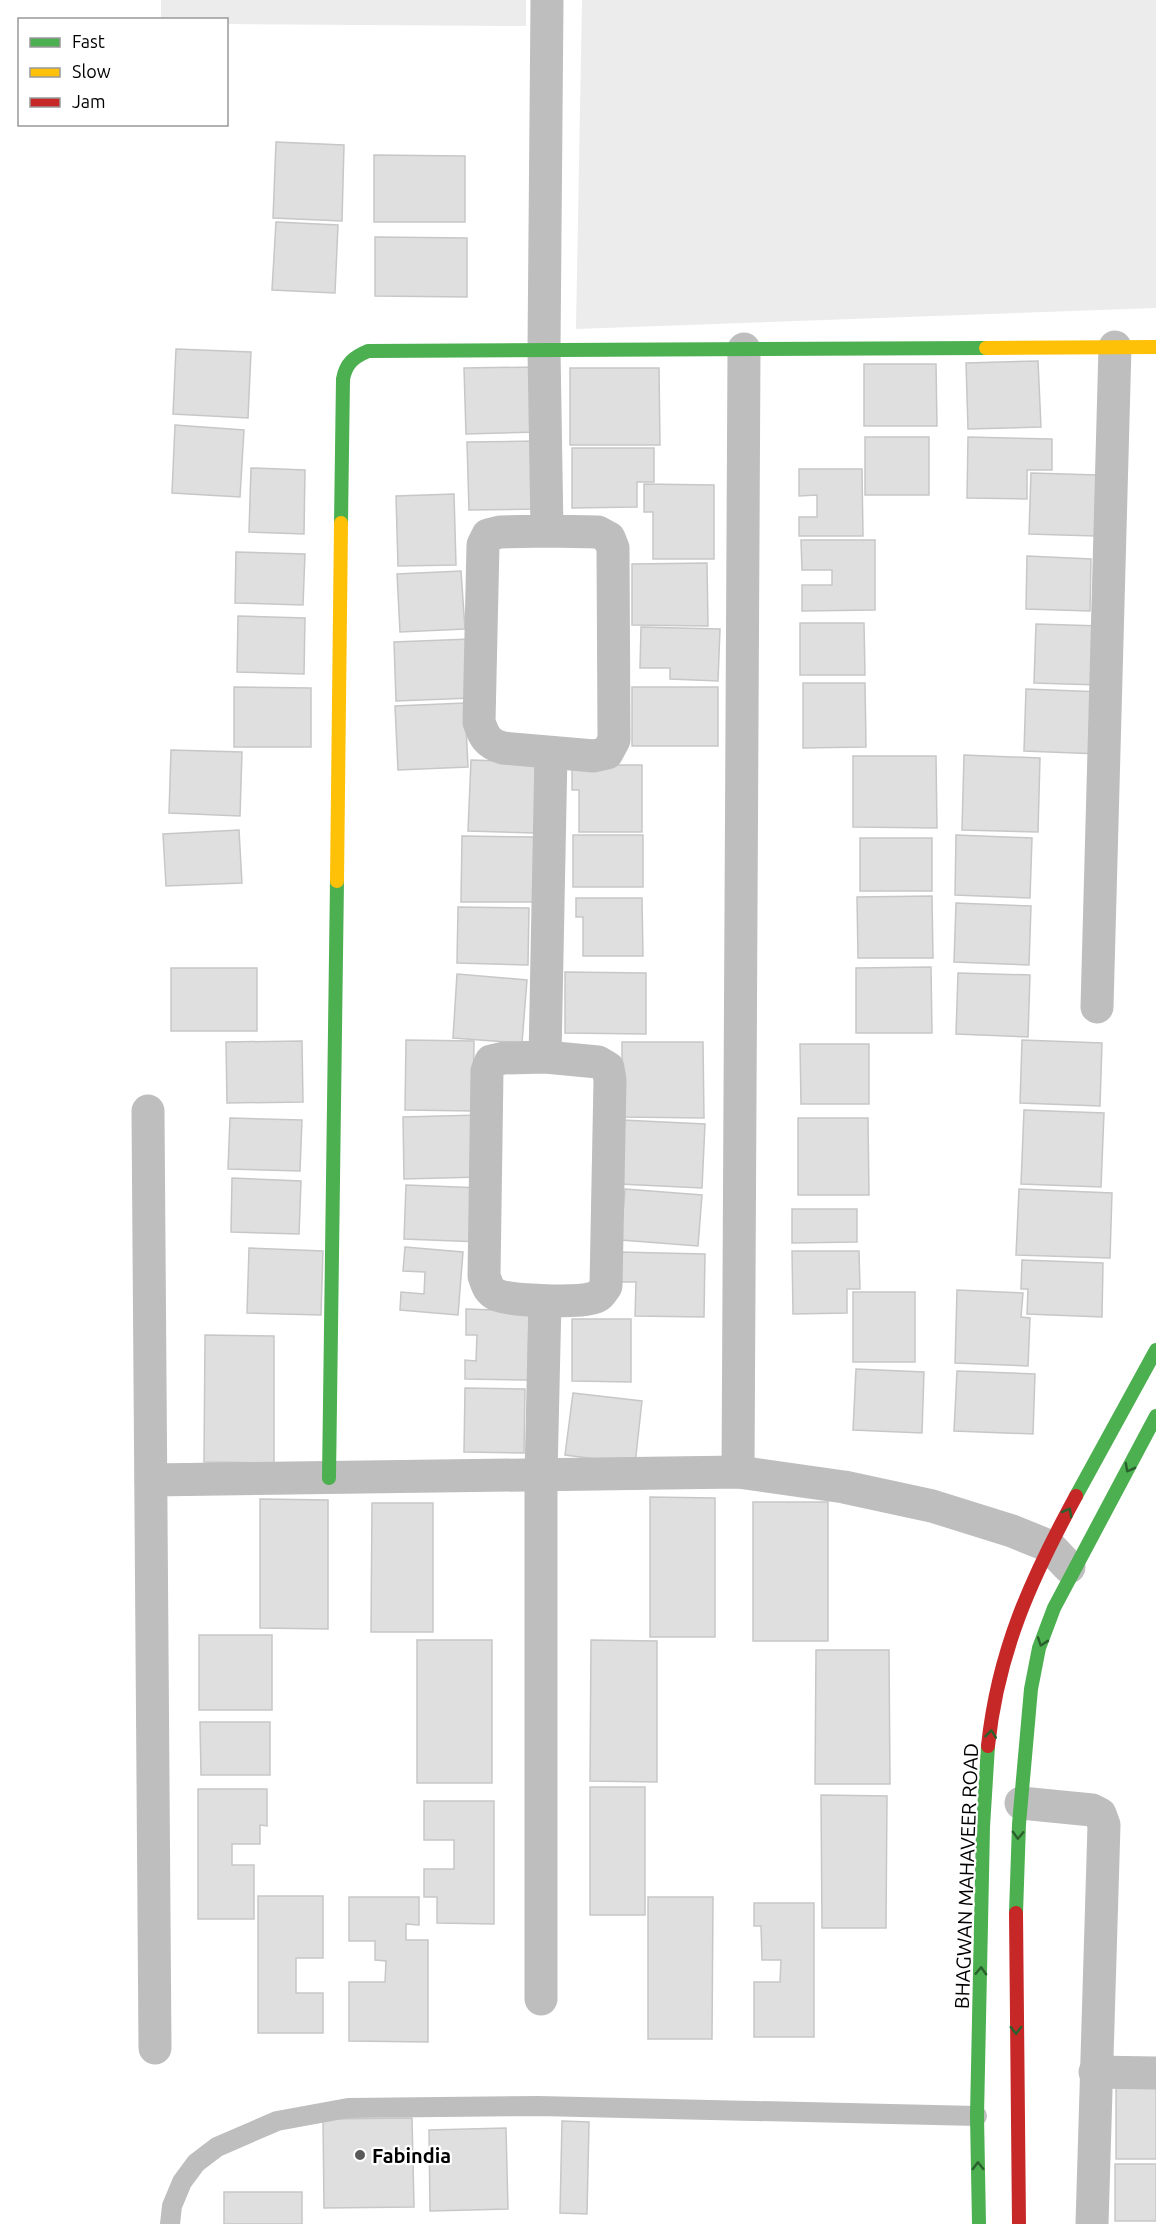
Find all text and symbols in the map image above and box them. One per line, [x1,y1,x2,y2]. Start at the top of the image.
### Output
legend [18,18,228,126]
text: Fast [72,31,105,51]
text: Slow [72,61,111,81]
text: Jam [72,91,106,111]
one-way arrow [1125,1462,1136,1472]
one-way arrow [1061,1507,1072,1518]
one-way arrow [1036,1636,1049,1647]
one-way arrow [984,1729,996,1739]
street label: BHAGWAN MAHAVEER ROAD [950,1743,982,2009]
one-way arrow [1012,1831,1025,1840]
one-way arrow [975,1966,988,1975]
one-way arrow [1010,2025,1022,2034]
place label: Fabindia [372,2144,451,2167]
marker: Fabindia [353,2148,367,2162]
one-way arrow [972,2161,984,2170]

